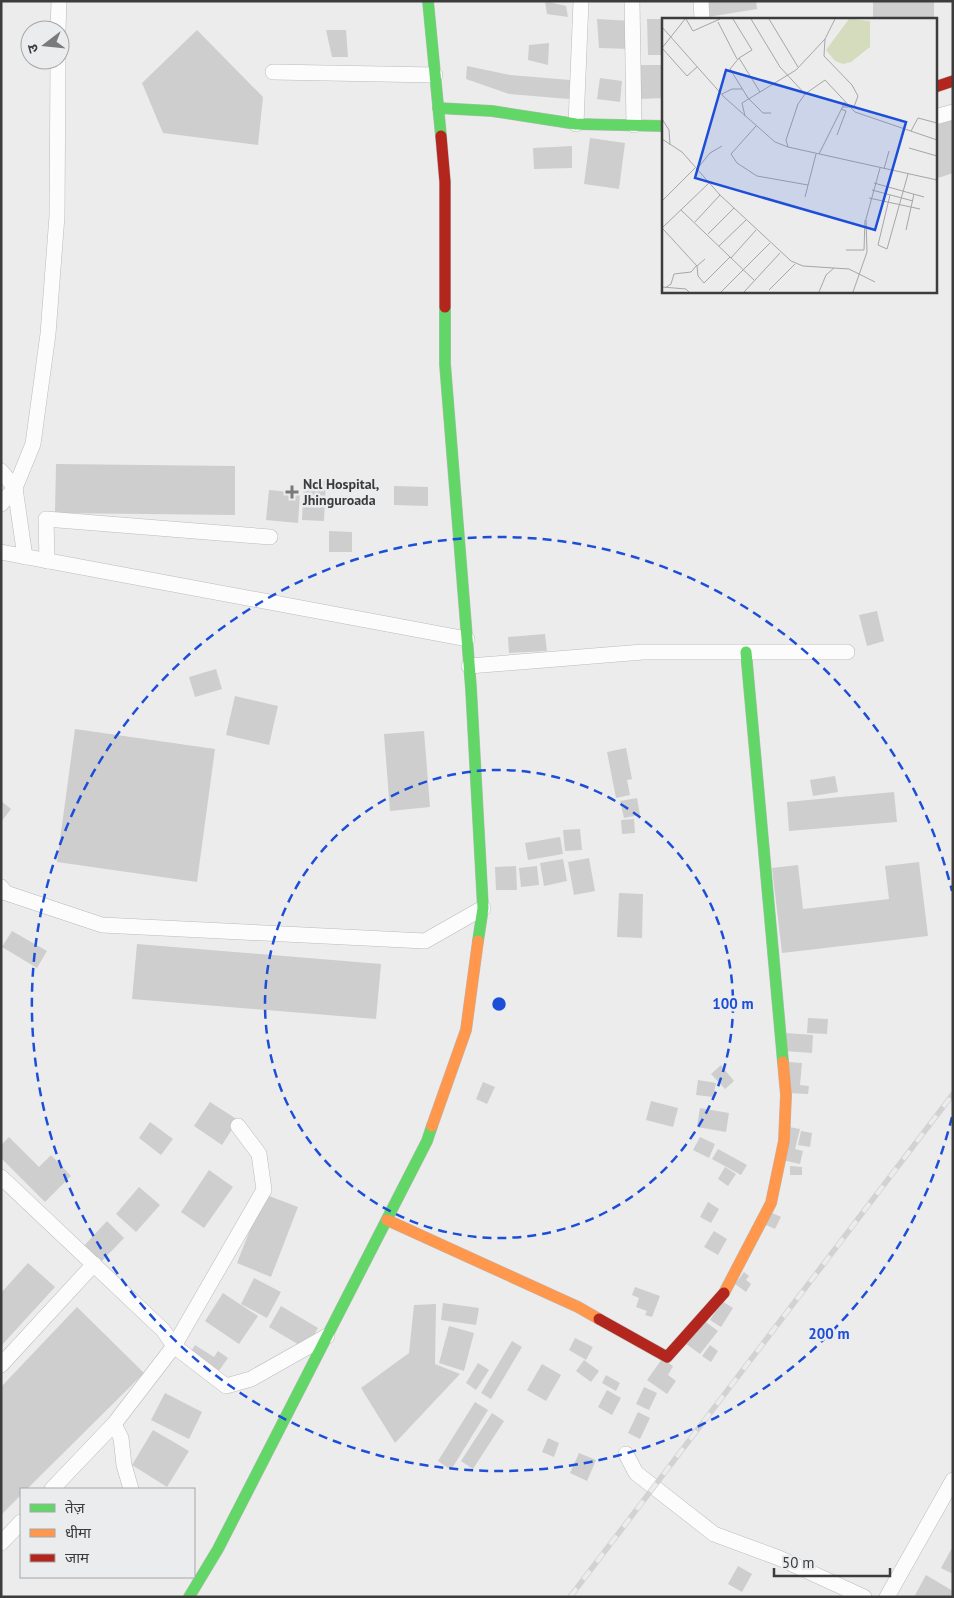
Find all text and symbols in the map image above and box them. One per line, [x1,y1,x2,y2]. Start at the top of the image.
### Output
inset map [662,18,936,292]
north arrow [20,20,70,70]
text: उ [23,41,42,55]
place label: Ncl Hospital, Jhinguroada [302,475,379,509]
marker: Ncl Hospital, Jhinguroada [285,485,299,499]
text: 100 m [712,994,754,1013]
centre of rings [490,995,508,1013]
text: 200 m [808,1324,850,1343]
legend [20,1488,195,1578]
text: तेज़ [65,1498,86,1517]
text: धीमा [65,1523,92,1542]
scale bar [774,1546,890,1578]
text: जाम [65,1548,90,1567]
text: 50 m [782,1553,815,1572]

